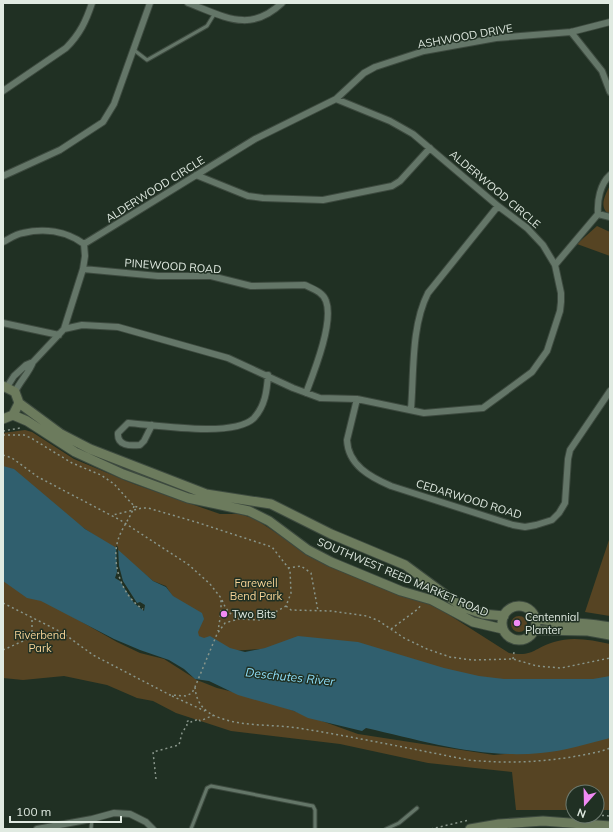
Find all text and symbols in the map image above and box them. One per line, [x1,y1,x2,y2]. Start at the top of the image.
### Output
street label: ASHWOOD DRIVE [416,21,514,51]
street label: ALDERWOOD CIRCLE [447,147,543,231]
street label: ALDERWOOD CIRCLE [103,153,207,225]
street label: PINEWOOD ROAD [124,256,222,276]
street label: CEDARWOOD ROAD [414,476,524,522]
street label: SOUTHWEST REED MARKET ROAD [315,534,491,620]
park label: Farewell Bend Park [230,576,283,603]
place label: Two Bits [232,607,276,621]
marker: Two Bits [219,609,229,619]
place label: Centennial Planter [525,610,579,637]
marker: Centennial Planter [512,618,522,628]
park label: Riverbend Park [14,628,66,655]
water label: Deschutes River [245,664,336,689]
north arrow [565,784,605,824]
scale bar [10,798,121,824]
text: 100 m [16,804,51,819]
text: N [575,805,588,821]

